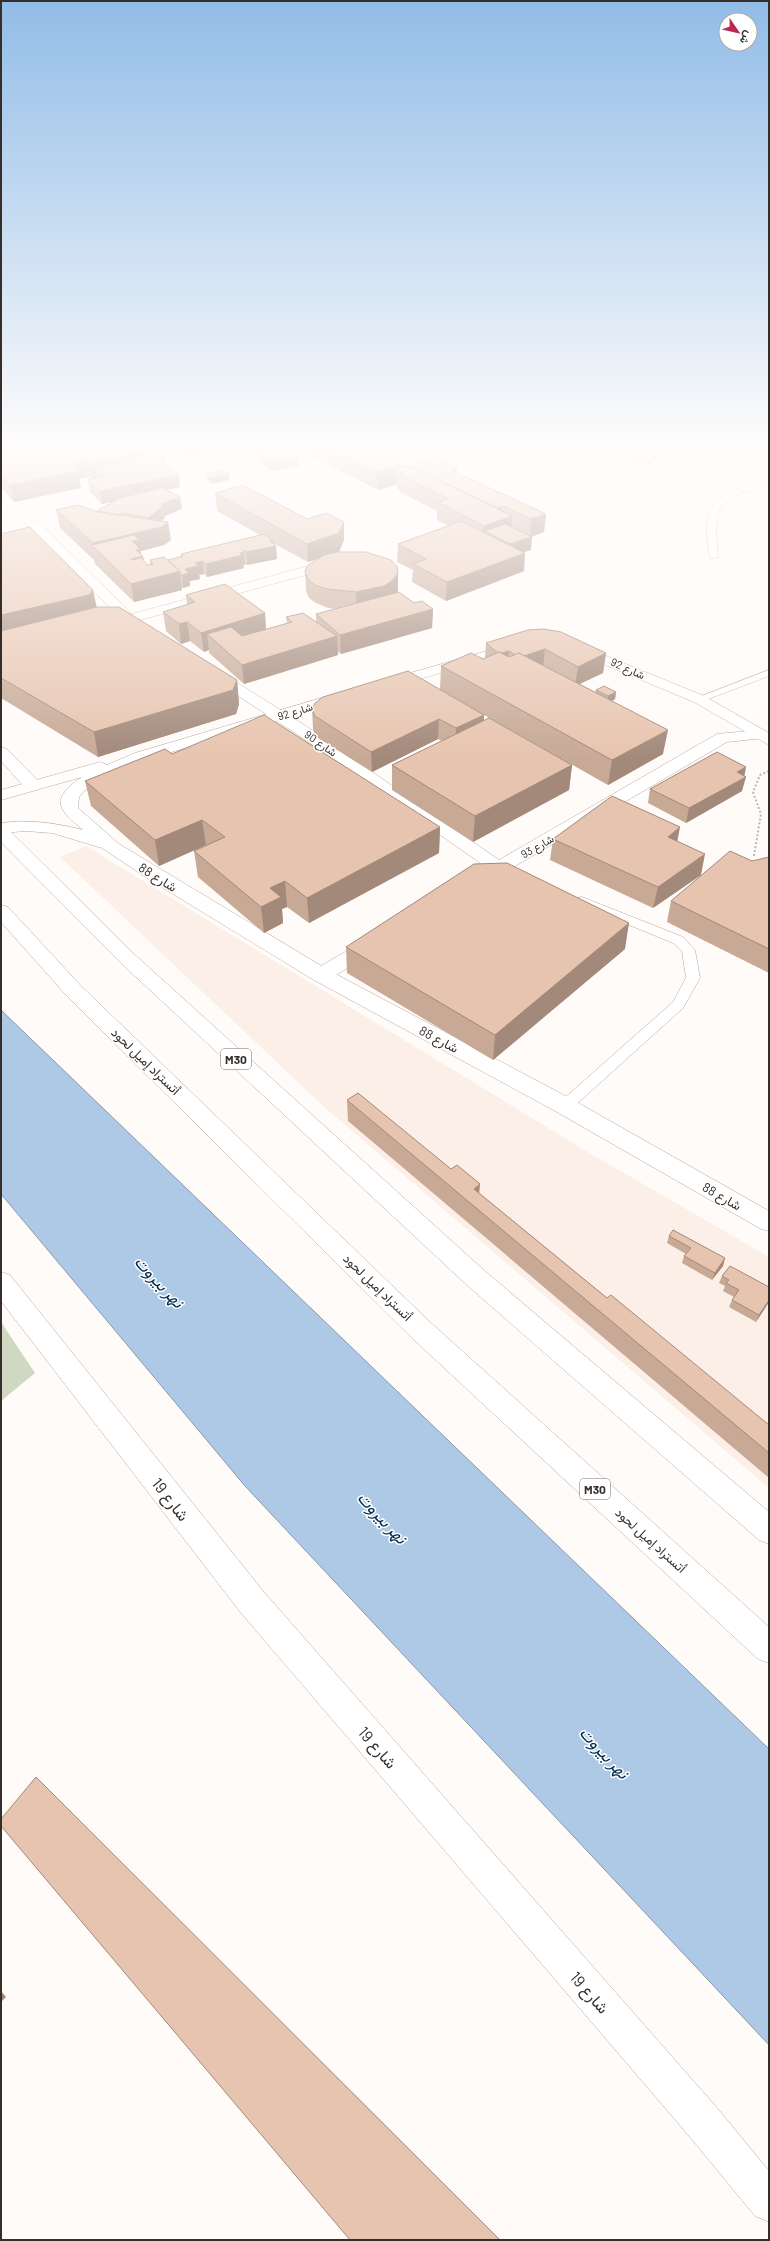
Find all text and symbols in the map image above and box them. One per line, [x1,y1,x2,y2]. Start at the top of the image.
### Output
north arrow [718,12,758,52]
text: ش [737,28,756,47]
street label: شارع 92 [608,655,647,683]
street label: شارع 92 [276,699,315,724]
street label: شارع 90 [301,727,340,761]
street label: شارع 93 [518,831,557,862]
street label: شارع 88 [135,859,180,897]
street label: شارع 88 [416,1022,461,1058]
street label: أتستراد إميل لحود [107,1024,184,1099]
road number: M30 [221,1049,251,1069]
street label: شارع 88 [699,1178,744,1215]
street label: أتستراد إميل لحود [339,1250,416,1325]
water label: نهر بيروت [130,1251,190,1313]
street label: شارع 19 [146,1474,194,1526]
road number: M30 [580,1479,610,1499]
water label: نهر بيروت [353,1487,413,1549]
street label: أتستراد إميل لحود [611,1504,690,1577]
street label: شارع 19 [352,1722,401,1774]
water label: نهر بيروت [575,1722,635,1784]
street label: شارع 19 [564,1967,613,2019]

